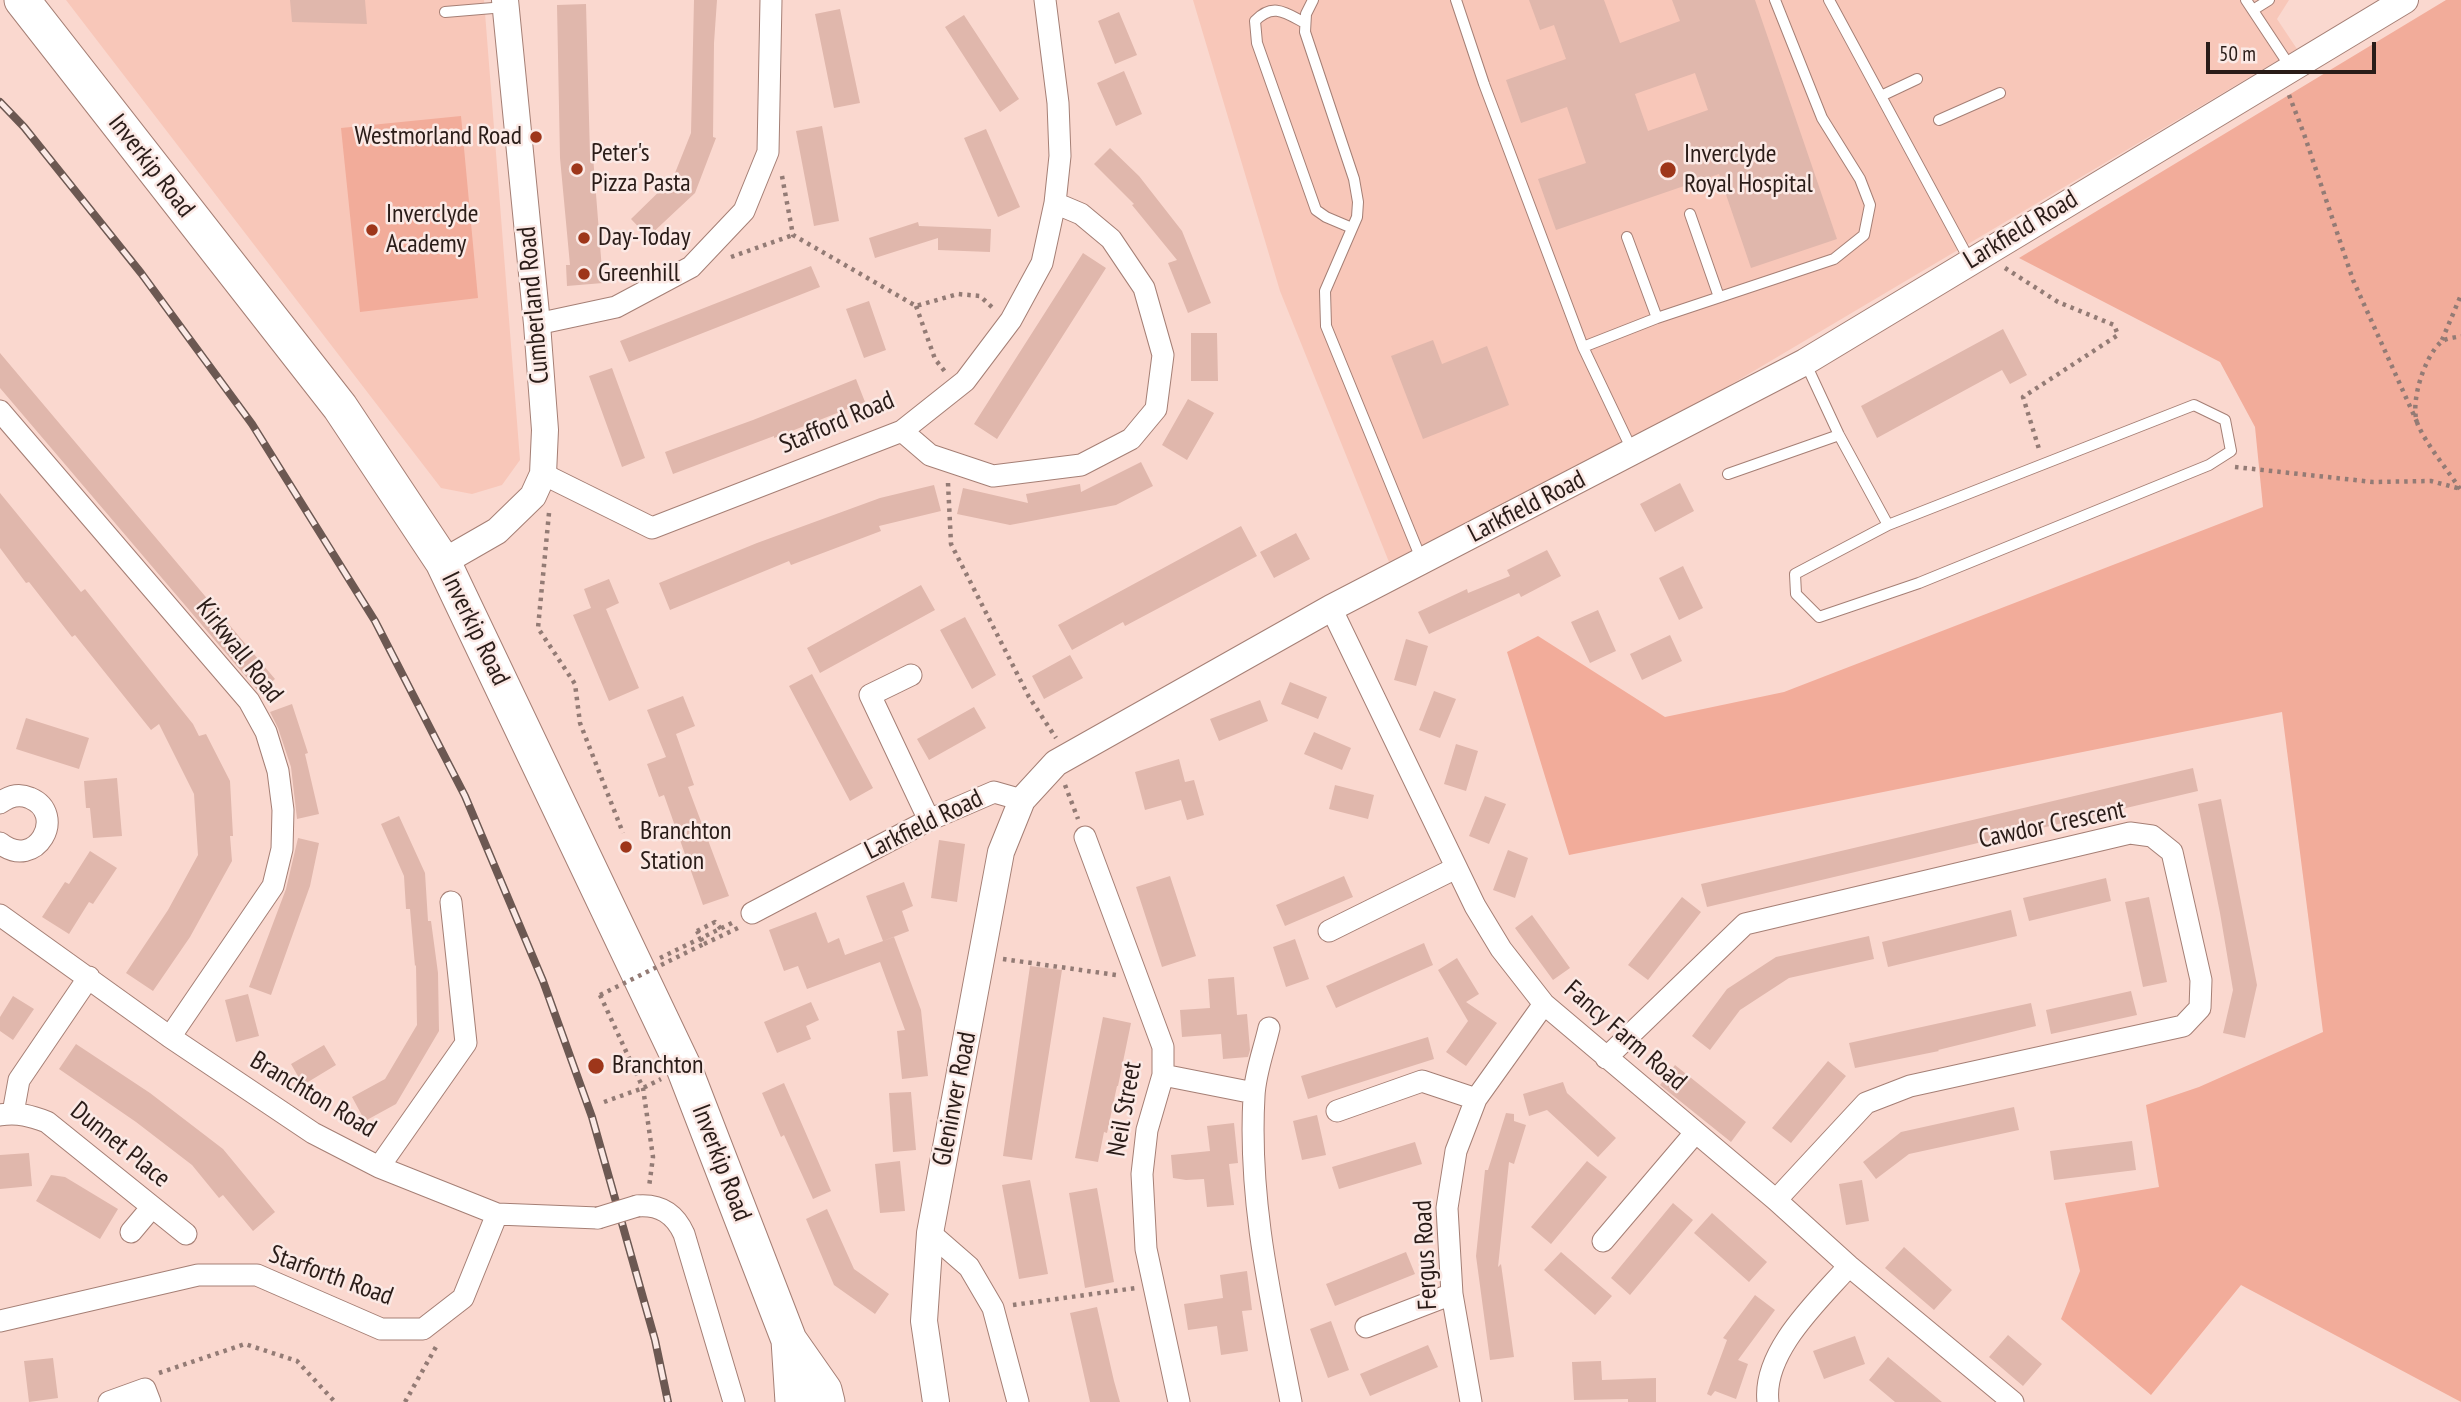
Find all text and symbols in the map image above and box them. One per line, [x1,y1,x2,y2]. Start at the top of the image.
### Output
scale bar [2209,28,2379,72]
text: 50 m [2219,40,2256,67]
street label: Inverkip Road [101,108,201,224]
place label: Westmorland Road [355,121,522,153]
marker: Westmorland Road [528,129,544,145]
place label: Peter's Pizza Pasta [591,138,691,200]
place label: Inverclyde Royal Hospital [1684,139,1813,200]
marker: Inverclyde Royal Hospital [1658,160,1678,180]
marker: Peter's Pizza Pasta [569,161,585,177]
street label: Larkfield Road [1958,184,2084,276]
place label: Inverclyde Academy [386,199,479,260]
marker: Inverclyde Academy [364,222,380,238]
place label: Day-Today [598,222,691,254]
street label: Cumberland Road [512,225,556,385]
marker: Day-Today [576,230,592,246]
place label: Greenhill [598,258,680,290]
marker: Greenhill [576,266,592,282]
street label: Stafford Road [775,385,899,461]
street label: Larkfield Road [1463,464,1591,550]
street label: Inverkip Road [434,567,516,691]
street label: Kirkwall Road [189,593,289,709]
street label: Larkfield Road [860,783,988,867]
street label: Cawdor Crescent [1976,794,2128,856]
place label: Branchton Station [640,816,731,878]
marker: Branchton Station [618,839,634,855]
street label: Fancy Farm Road [1557,974,1693,1098]
street label: Gleninver Road [927,1029,983,1169]
street label: Branchton Road [244,1045,382,1145]
place label: Branchton [612,1050,703,1082]
marker: Branchton [586,1056,606,1076]
street label: Neil Street [1101,1059,1149,1159]
street label: Dunnet Place [64,1095,176,1195]
street label: Inverkip Road [685,1100,757,1226]
street label: Fergus Road [1408,1199,1444,1311]
street label: Starforth Road [265,1239,397,1313]

